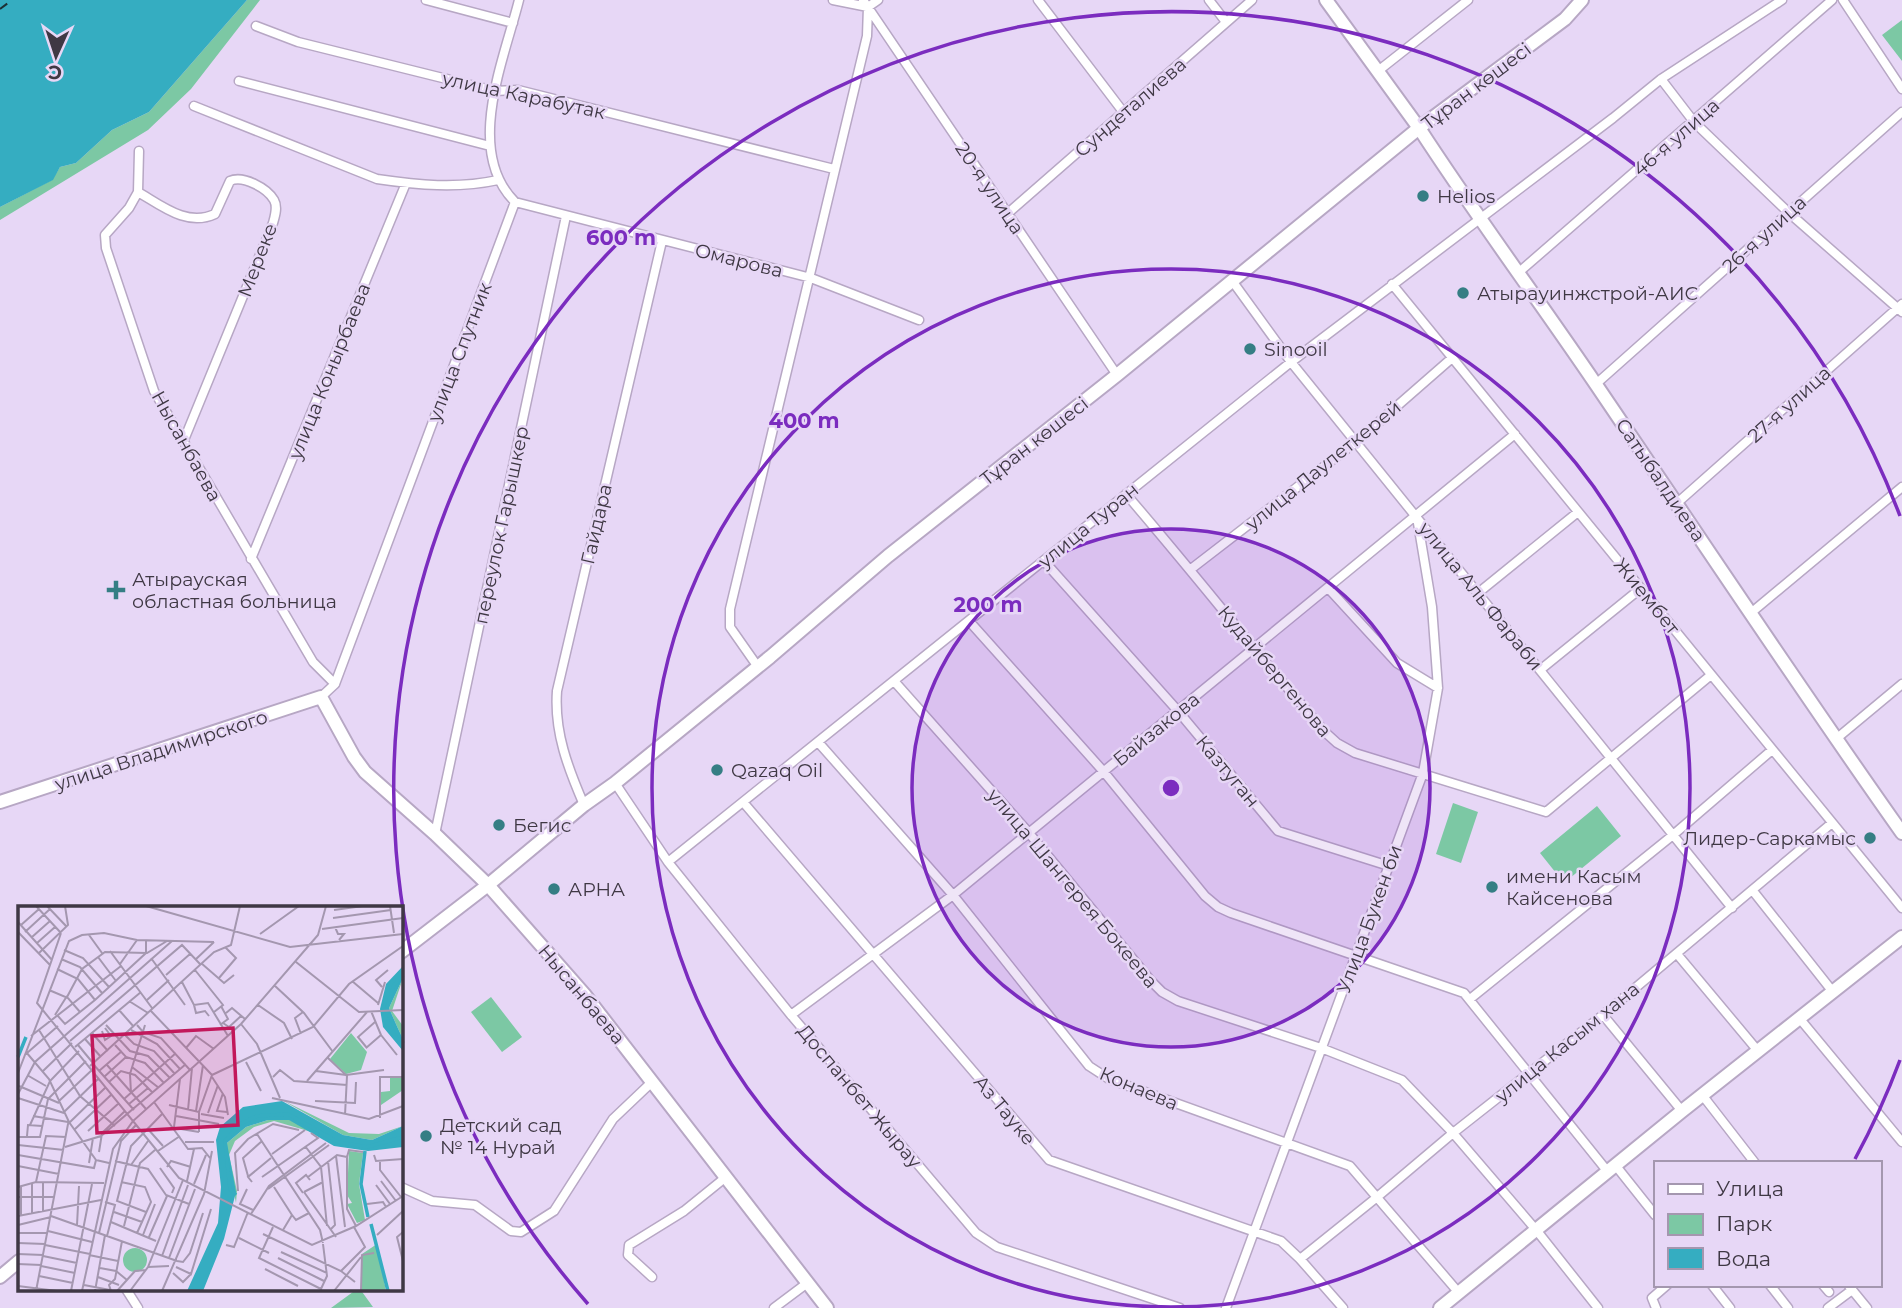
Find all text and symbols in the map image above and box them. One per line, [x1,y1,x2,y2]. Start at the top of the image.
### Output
north arrow [21,21,91,91]
street label: Тұран көшесі [1417,38,1536,135]
street label: Сундеталиева [1070,53,1191,162]
text: С [47,61,63,84]
street label: улица Карабутак [439,67,608,124]
street label: 46-я улица [1628,94,1724,181]
street label: 20-я улица [950,138,1029,239]
place label: Helios [1437,185,1495,208]
marker: Helios [1415,188,1431,204]
street label: 26-я улица [1718,191,1811,278]
street label: Мереке [233,220,282,300]
text: 600 m [586,225,656,250]
street label: Омарова [692,238,785,283]
street label: улица Спутник [422,279,497,426]
street label: улица Конырбаева [283,280,375,463]
place label: Атырауинжстрой-АИС [1477,282,1698,305]
marker: Атырауинжстрой-АИС [1455,285,1471,301]
place label: Sinooil [1264,338,1328,361]
marker: Sinooil [1242,341,1258,357]
street label: 27-я улица [1743,361,1836,448]
street label: Нысанбаева [147,387,226,506]
street label: Тұран көшесі [976,392,1093,491]
street label: улица Даулеткерей [1240,396,1406,536]
text: 400 m [769,408,839,433]
street label: Сатыбалдиева [1611,414,1710,546]
street label: переулок Гарышкер [469,424,534,626]
street label: улица Туран [1033,478,1143,573]
street label: Гайдара [576,482,617,567]
street label: улица Аль Фараби [1413,517,1548,675]
street label: Жиембет [1609,553,1684,639]
place label: Атырауская областная больница [132,568,337,613]
marker: Атырауская областная больница [106,580,126,600]
text: 200 m [954,592,1022,617]
street label: Кудайбергенова [1213,601,1336,742]
street label: Байзакова [1108,688,1204,771]
street label: улица Владимирского [51,705,270,796]
street label: Казтуган [1191,731,1264,812]
place label: Qazaq Oil [731,759,823,782]
marker: Qazaq Oil [709,762,725,778]
centre of rings [1159,776,1183,800]
street label: улица Шангерея Бокеева [982,783,1163,993]
place label: Бегис [513,814,572,837]
marker: Бегис [491,817,507,833]
place label: Лидер-Саркамыс [1683,827,1856,850]
marker: Лидер-Саркамыс [1862,830,1878,846]
street label: Улица Букен би [1332,842,1407,997]
place label: имени Касым Кайсенова [1506,865,1641,910]
place label: АРНА [568,878,625,901]
marker: имени Касым Кайсенова [1484,879,1500,895]
marker: АРНА [546,881,562,897]
inset map [18,906,402,1290]
street label: Нысанбаева [533,940,630,1049]
street label: улица Касым хана [1490,977,1644,1108]
street label: Доспанбет Жырау [793,1020,927,1173]
street label: Конаева [1096,1062,1182,1115]
street label: Аз Тауке [969,1071,1040,1150]
place label: Детский сад № 14 Нурай [440,1114,562,1159]
marker: Детский сад № 14 Нурай [418,1128,434,1144]
legend [1654,1161,1881,1287]
text: Улица [1716,1176,1784,1201]
text: Парк [1716,1211,1772,1236]
text: Вода [1716,1246,1771,1271]

